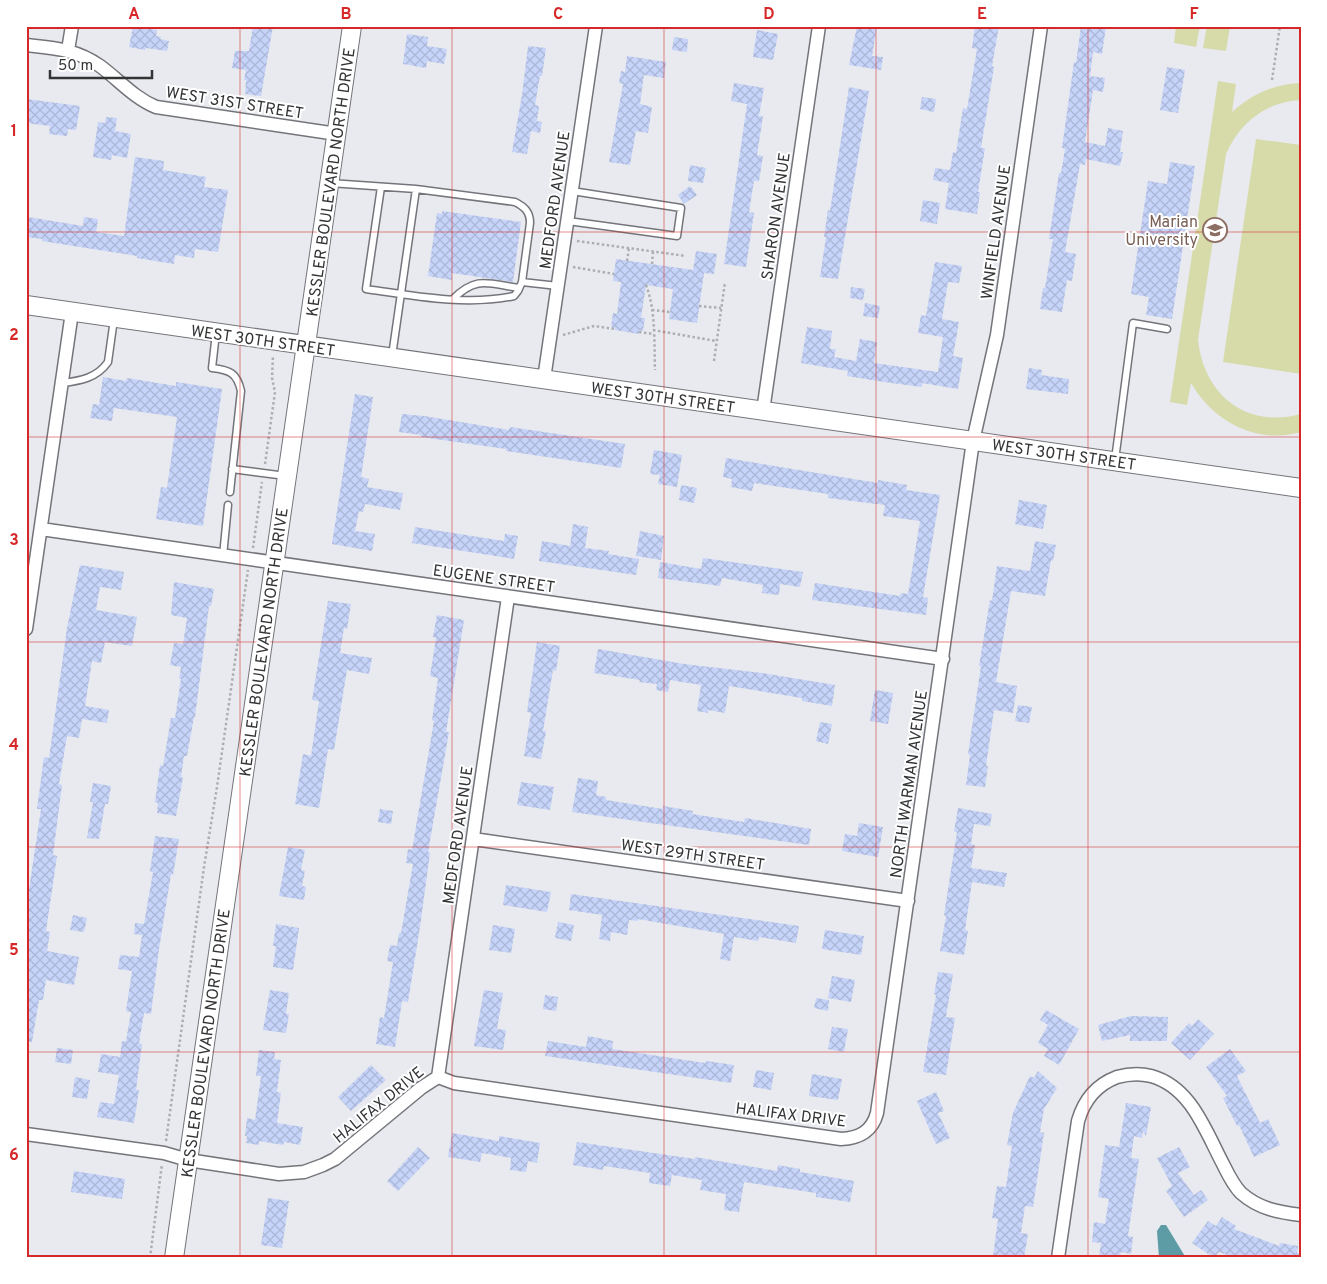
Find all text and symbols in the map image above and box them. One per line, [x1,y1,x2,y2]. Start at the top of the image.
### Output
text: A [128,5,140,25]
text: B [340,5,352,25]
text: C [553,5,563,25]
text: D [763,5,775,25]
text: E [977,5,987,25]
text: F [1189,5,1199,25]
street label: KESSLER BOULEVARD NORTH DRIVE [303,47,361,318]
scale bar [50,48,152,80]
text: 50 m [58,57,93,76]
street label: WEST 31ST STREET [164,83,305,125]
text: 1 [11,122,17,142]
street label: MEDFORD AVENUE [536,130,576,271]
street label: SHARON AVENUE [758,151,796,281]
street label: WINFIELD AVENUE [978,164,1016,301]
place label: Marian University [1125,213,1198,251]
school or university icon: Marian University [1202,217,1228,243]
street label: WEST 30TH STREET [189,322,336,362]
text: 2 [9,326,19,346]
street label: WEST 30TH STREET [589,379,736,419]
street label: WEST 30TH STREET [990,436,1137,476]
street label: KESSLER BOULEVARD NORTH DRIVE [236,507,294,778]
text: 3 [9,531,19,551]
street label: EUGENE STREET [431,562,556,598]
street label: NORTH WARMAN AVENUE [887,689,933,879]
text: 4 [9,736,19,756]
street label: MEDFORD AVENUE [439,765,479,906]
street label: WEST 29TH STREET [619,836,766,876]
street label: KESSLER BOULEVARD NORTH DRIVE [178,908,236,1179]
text: 5 [9,941,19,961]
street label: HALIFAX DRIVE [330,1063,429,1148]
street label: HALIFAX DRIVE [734,1099,847,1133]
text: 6 [9,1146,19,1166]

